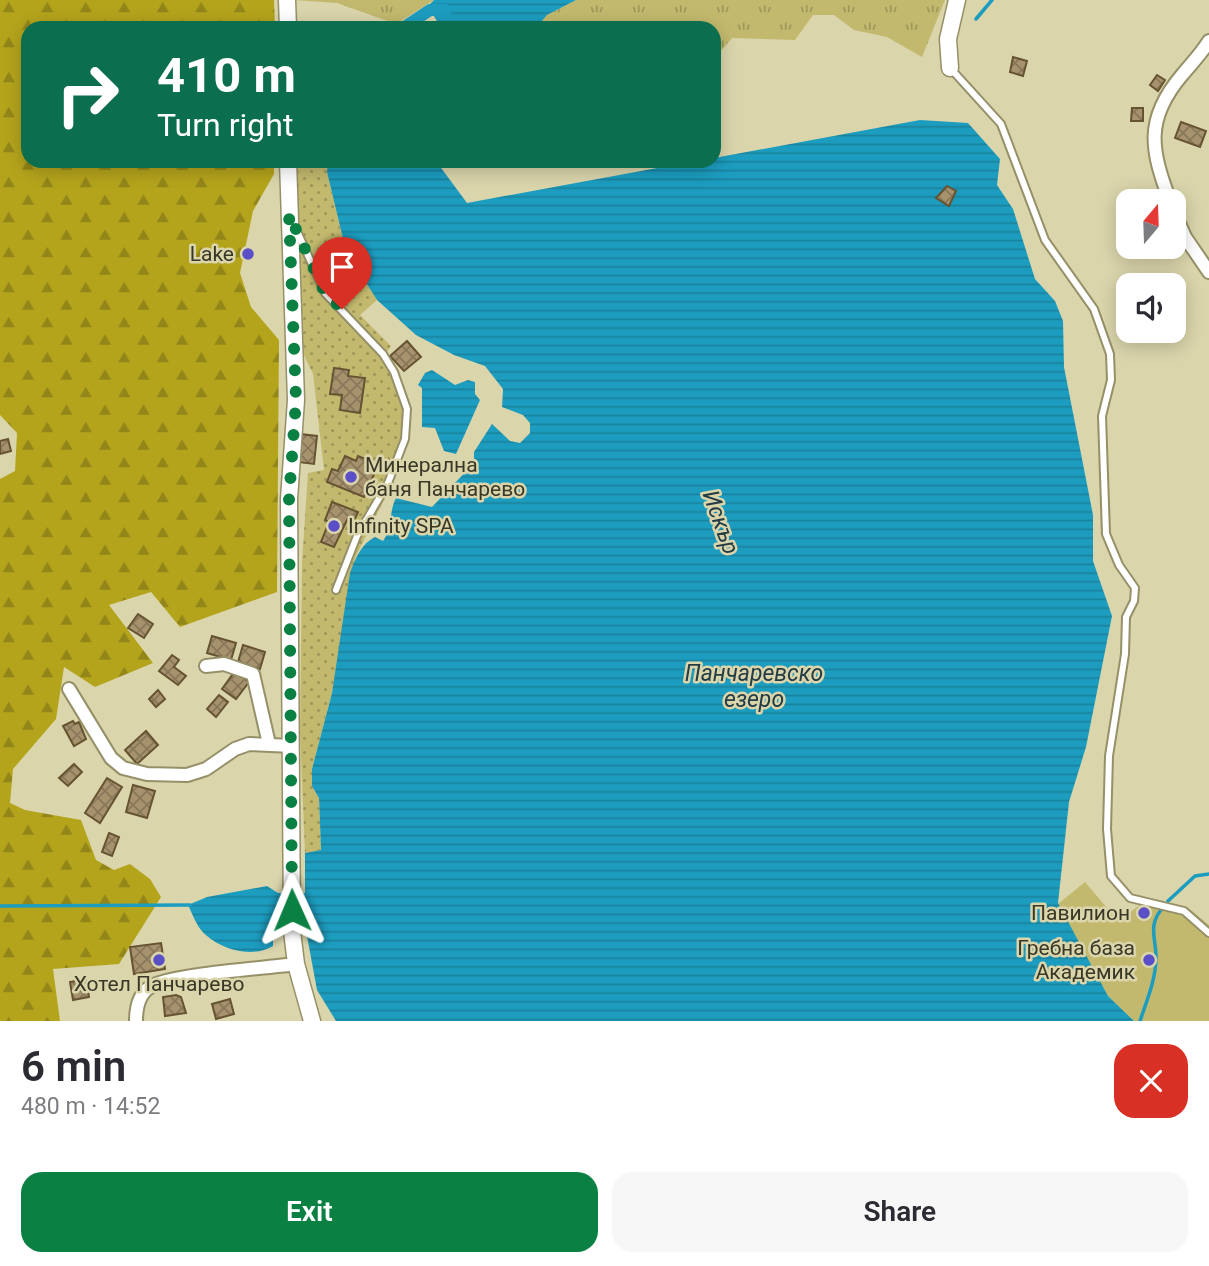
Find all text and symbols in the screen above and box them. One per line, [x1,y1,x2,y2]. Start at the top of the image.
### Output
text: 410 m [157,47,296,104]
icon: right [42,49,133,140]
text: Turn right [157,106,293,144]
north arrow [1116,189,1186,259]
map controls [1116,189,1186,343]
pin [312,237,372,309]
place label: Lake [190,242,234,266]
marker: Lake [240,246,256,262]
icon: arrive [323,248,361,286]
button: sound [1116,273,1186,343]
place label: Минерална баня Панчарево [365,453,525,501]
marker: Минерална баня Панчарево [343,469,359,485]
water label: Искър [697,487,745,558]
place label: Infinity SPA [348,514,454,538]
marker: Infinity SPA [326,518,342,534]
water label: Панчаревско езеро [685,660,823,713]
position arrow [255,873,329,947]
place label: Павилион [1031,901,1130,925]
marker: Павилион [1136,905,1152,921]
place label: Гребна база Академик [1017,936,1136,984]
marker: Хотел Панчарево [151,952,167,968]
marker: Гребна база Академик [1141,952,1157,968]
place label: Хотел Панчарево [74,972,244,996]
text: 6 min [21,1042,126,1091]
button: close [1114,1044,1188,1118]
text: 480 m · 14:52 [21,1093,160,1120]
button: Exit [21,1172,598,1252]
button: Share [612,1172,1188,1252]

